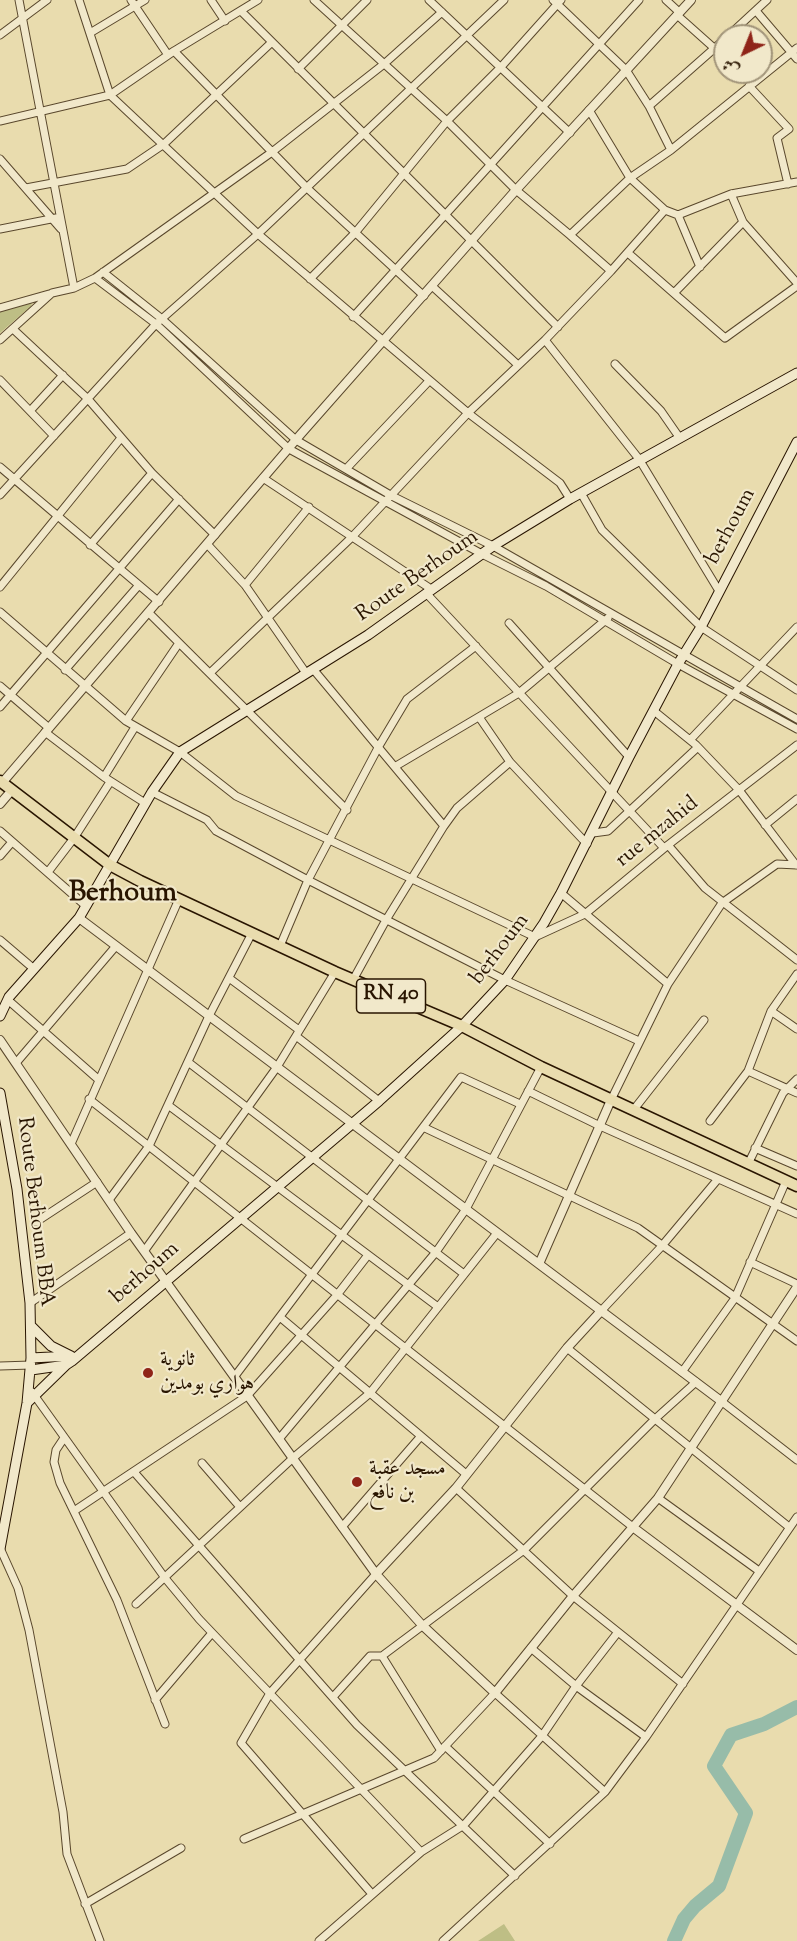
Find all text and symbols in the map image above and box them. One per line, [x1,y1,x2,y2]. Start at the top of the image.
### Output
north arrow [713,24,773,84]
text: ش [718,52,745,80]
street label: berhoum [702,485,762,569]
street label: Route Berhoum [352,526,484,628]
street label: rue mzahid [611,792,705,874]
district label: Berhoum [69,879,177,911]
street label: berhoum [466,910,536,990]
road number: RN 40 [356,979,426,1013]
street label: Route Berhoum BBA [10,1116,58,1308]
street label: berhoum [107,1238,185,1310]
place label: ثانوية هواري بومدين [160,1348,254,1398]
marker: ثانوية هواري بومدين [141,1366,155,1380]
place label: مسجد عقبة بن نافع [369,1457,446,1507]
marker: مسجد عقبة بن نافع [350,1475,364,1489]

